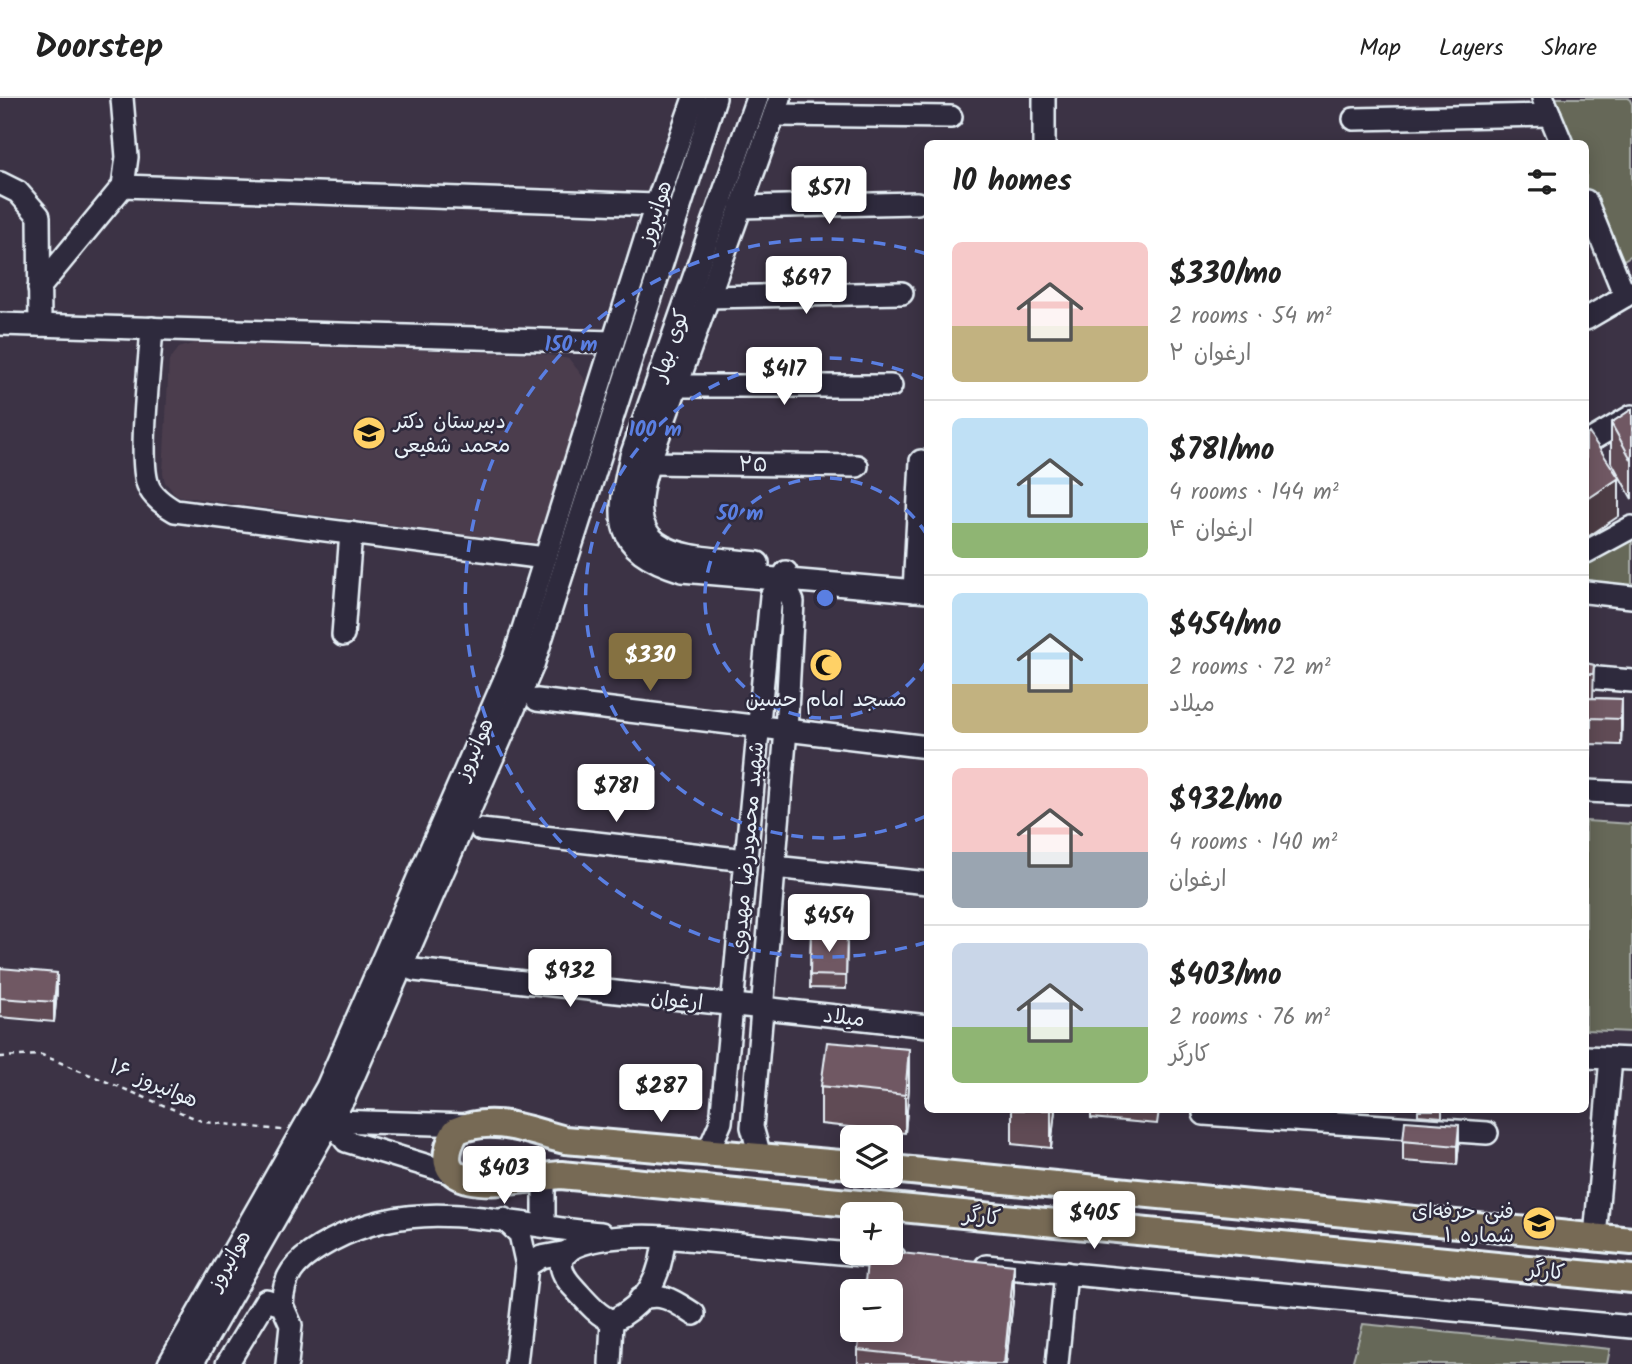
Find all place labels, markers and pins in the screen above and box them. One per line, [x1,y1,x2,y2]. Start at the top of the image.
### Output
pin: $571 [788,166,870,226]
pin: $697 [765,256,847,316]
pin: $417 [743,348,825,407]
place label: دبیرستان دکتر محمد شفیعی [392,406,511,463]
school or university icon: دبیرستان دکتر محمد شفیعی [350,414,388,452]
centre of rings [813,586,837,610]
pin: $330 [609,634,691,693]
mosque icon: مسجد امام حسین [807,646,845,684]
place label: مسجد امام حسین [745,684,907,717]
pin: $781 [575,764,657,824]
pin: $454 [788,894,870,954]
pin: $932 [529,950,611,1009]
pin: $287 [620,1065,702,1124]
pin: $403 [463,1146,545,1206]
pin: $405 [1053,1192,1135,1251]
place label: فنی حرفه‌ای شماره ۱ [1412,1196,1514,1253]
school or university icon: فنی حرفه‌ای شماره ۱ [1520,1204,1558,1242]

